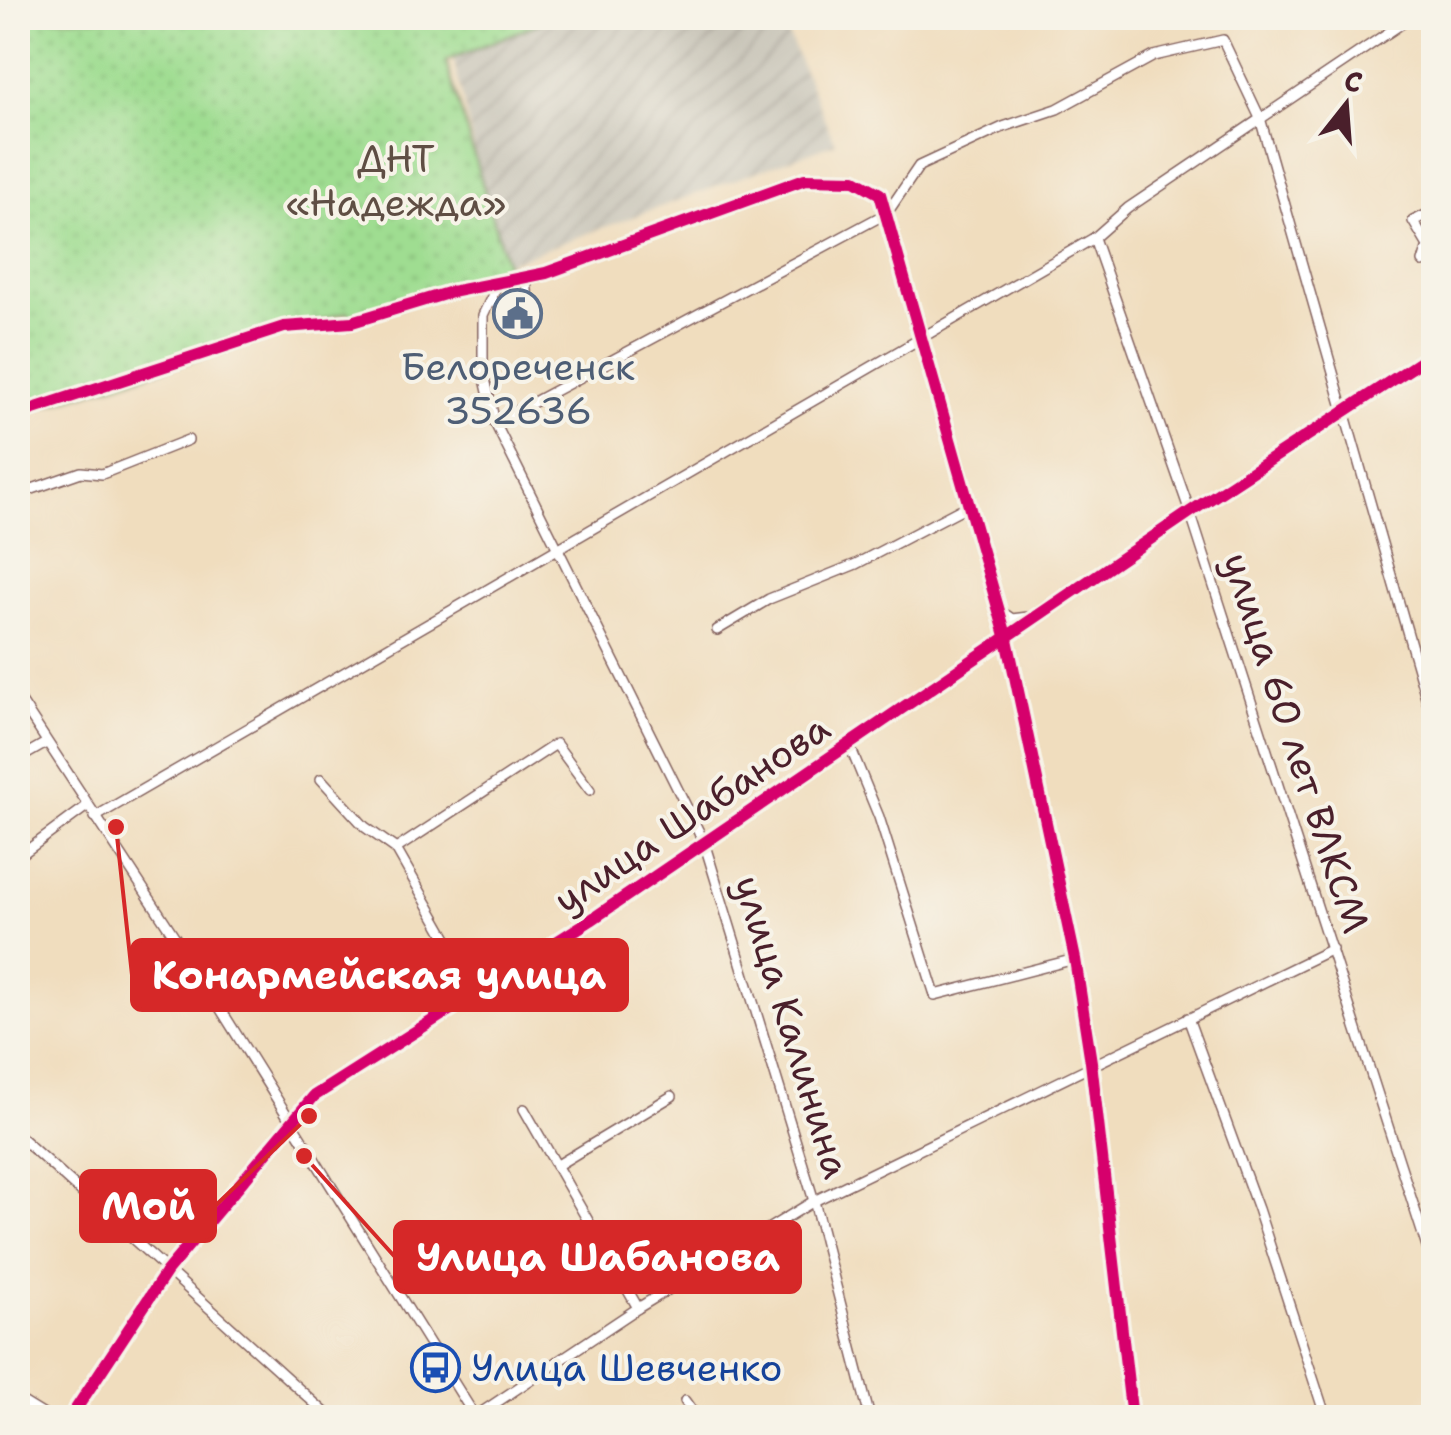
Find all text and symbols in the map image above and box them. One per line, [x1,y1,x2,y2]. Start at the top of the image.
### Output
north arrow [1296,55,1396,155]
text: С [1340,60,1367,102]
park label: ДНТ «Надежда» [286,133,506,228]
public building icon: Белореченск 352636 [492,287,544,339]
place label: Белореченск 352636 [401,341,635,436]
street label: улица 60 лет ВЛКСМ [1211,546,1382,940]
street label: улица Шабанова [544,702,840,925]
street label: улица Калинина [722,869,863,1185]
callout: Конармейская улица [132,940,627,1010]
text: Конармейская улица [152,948,606,1002]
callout: Мой [81,1171,215,1241]
text: Мой [101,1179,195,1233]
callout: Улица Шабанова [395,1222,800,1292]
text: Улица Шабанова [416,1230,780,1284]
bus stop icon: Улица Шевченко [410,1342,462,1394]
place label: Улица Шевченко [471,1342,782,1393]

